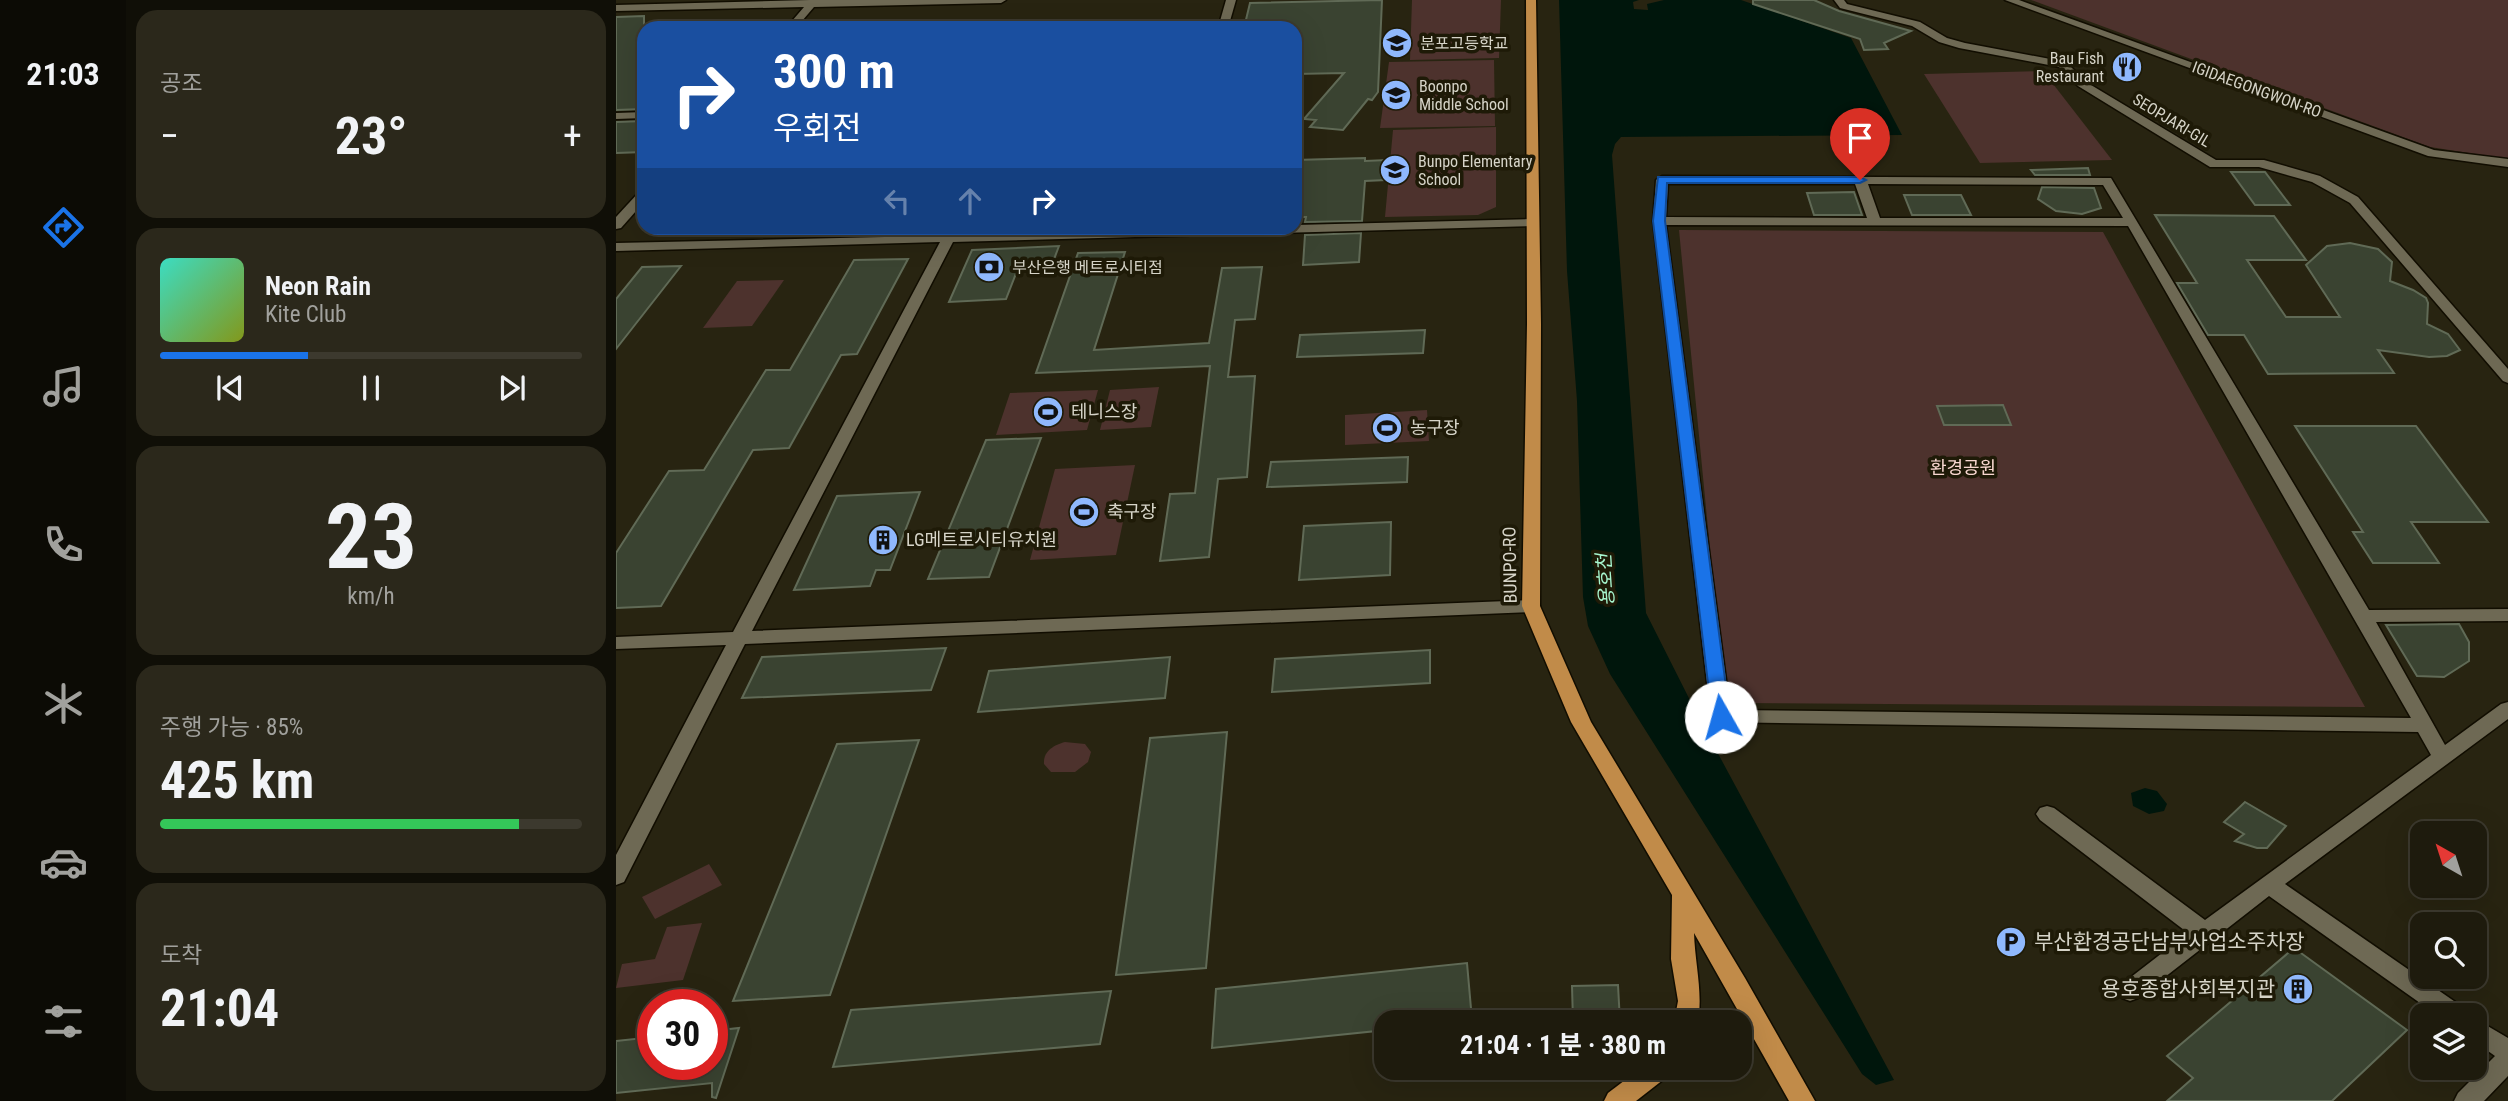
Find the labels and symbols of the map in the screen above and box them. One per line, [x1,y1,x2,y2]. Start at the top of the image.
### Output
school or university icon: 분포고등학교 [1380,26,1414,60]
place label: 분포고등학교 [1420,34,1508,53]
place label: Bau Fish Restaurant [2036,49,2104,86]
restaurant icon: Bau Fish Restaurant [2110,50,2144,84]
street label: IGIDAEGONGWON-RO [2190,57,2324,122]
place label: Boonpo Middle School [1419,77,1509,114]
school or university icon: Boonpo Middle School [1379,78,1413,112]
street label: SEOPJARI-GIL [2129,90,2214,151]
pin [1830,108,1890,180]
place label: Bunpo Elementary School [1418,152,1533,189]
school or university icon: Bunpo Elementary School [1378,153,1412,187]
bank icon: 부산은행 메트로시티점 [972,250,1006,284]
place label: 부산은행 메트로시티점 [1012,258,1163,277]
sports icon: 테니스장 [1031,395,1065,429]
place label: 테니스장 [1071,401,1137,422]
sports icon: 농구장 [1370,411,1404,445]
place label: 농구장 [1410,417,1460,438]
park label: 환경공원 [1930,457,1996,478]
sports icon: 축구장 [1067,495,1101,529]
place label: 축구장 [1107,501,1157,522]
building icon: LG메트로시티유치원 [866,523,900,557]
street label: BUNPO-RO [1498,526,1521,604]
place label: LG메트로시티유치원 [906,529,1057,550]
water label: 용호천 [1592,551,1619,607]
position arrow [1684,680,1758,754]
north arrow [2410,821,2487,898]
parking icon: 부산환경공단남부사업소주차장 [1994,925,2028,959]
place label: 부산환경공단남부사업소주차장 [2034,930,2304,954]
building icon: 용호종합사회복지관 [2281,972,2315,1006]
place label: 용호종합사회복지관 [2101,977,2275,1001]
speed limit sign: 30 [637,989,728,1080]

